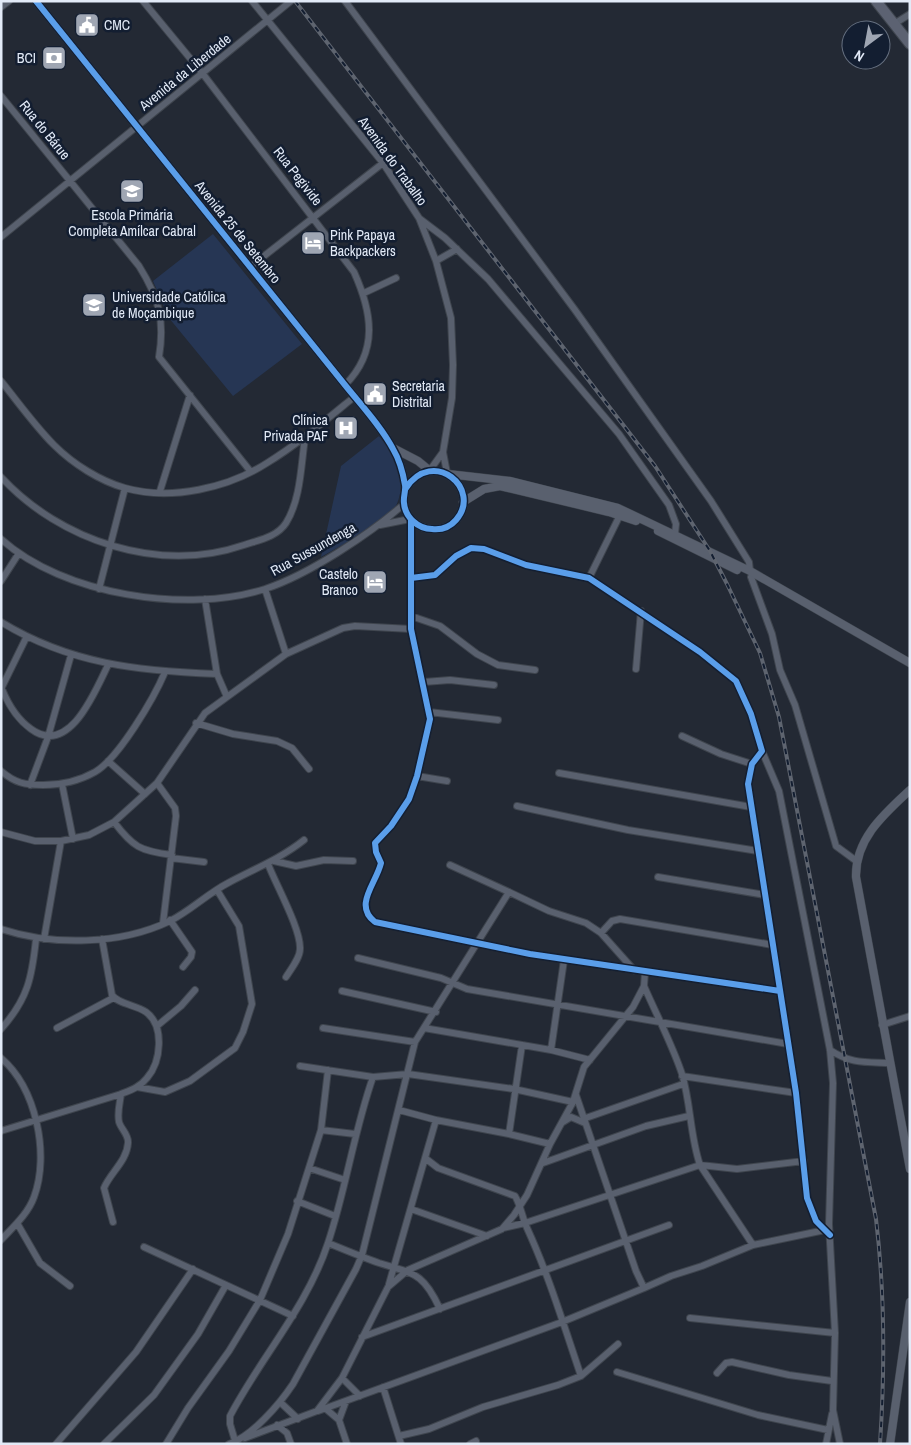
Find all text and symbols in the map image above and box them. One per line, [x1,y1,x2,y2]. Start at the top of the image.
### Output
public building icon: CMC [74,12,100,38]
place label: CMC [104,16,130,34]
north arrow [841,20,891,70]
street label: Avenida da Liberdade [135,30,234,115]
bank icon: BCI [41,45,67,71]
text: N [851,46,867,66]
place label: BCI [17,49,36,67]
street label: Rua do Bárue [16,97,74,163]
street label: Avenida do Trabalho [354,112,431,209]
street label: Rua Pegivide [269,143,327,209]
street label: Avenida 25 de Setembro [190,176,285,287]
school or university icon: Escola Primária Completa Amílcar Cabral [119,178,145,204]
place label: Escola Primária Completa Amílcar Cabral [68,206,196,240]
place label: Pink Papaya Backpackers [330,226,396,260]
hotel icon: Pink Papaya Backpackers [300,230,326,256]
place label: Universidade Católica de Moçambique [112,288,226,322]
school or university icon: Universidade Católica de Moçambique [81,292,107,318]
place label: Secretaria Distrital [392,377,446,411]
public building icon: Secretaria Distrital [362,381,388,407]
place label: Clínica Privada PAF [264,411,329,445]
hospital icon: Clínica Privada PAF [333,415,359,441]
street label: Rua Sussundenga [267,518,359,580]
place label: Castelo Branco [319,565,358,599]
hotel icon: Castelo Branco [362,569,388,595]

